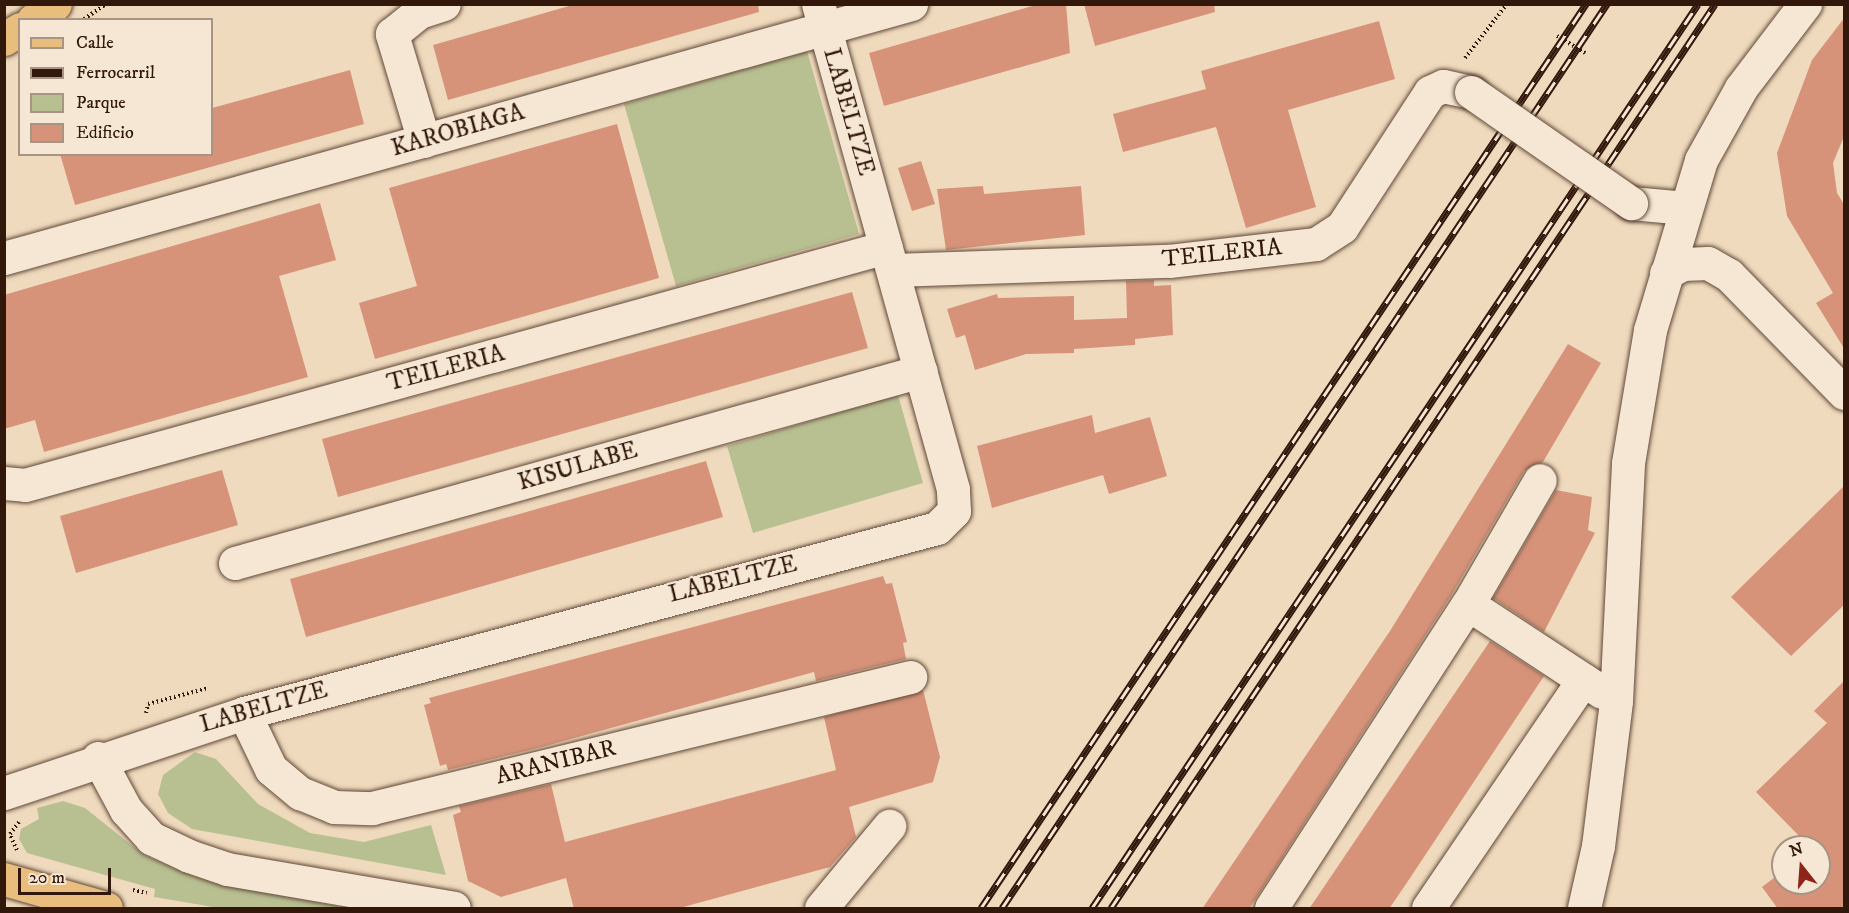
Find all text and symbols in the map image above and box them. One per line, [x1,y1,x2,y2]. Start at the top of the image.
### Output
legend [18,18,213,156]
text: Calle [76,32,114,54]
street label: LABELTZE [816,45,880,179]
text: Ferrocarril [76,62,155,84]
text: Parque [76,92,126,114]
street label: KAROBIAGA [388,98,528,164]
text: Edificio [76,122,134,144]
street label: TEILERIA [1161,233,1283,275]
street label: TEILERIA [384,339,508,399]
street label: KISULABE [515,436,641,498]
street label: LABELTZE [666,550,800,610]
street label: LABELTZE [197,676,331,740]
street label: ARANIBAR [493,734,619,792]
north arrow [1771,835,1831,895]
text: N [1787,838,1806,861]
scale bar [21,856,114,894]
text: 20 m [29,867,65,889]

